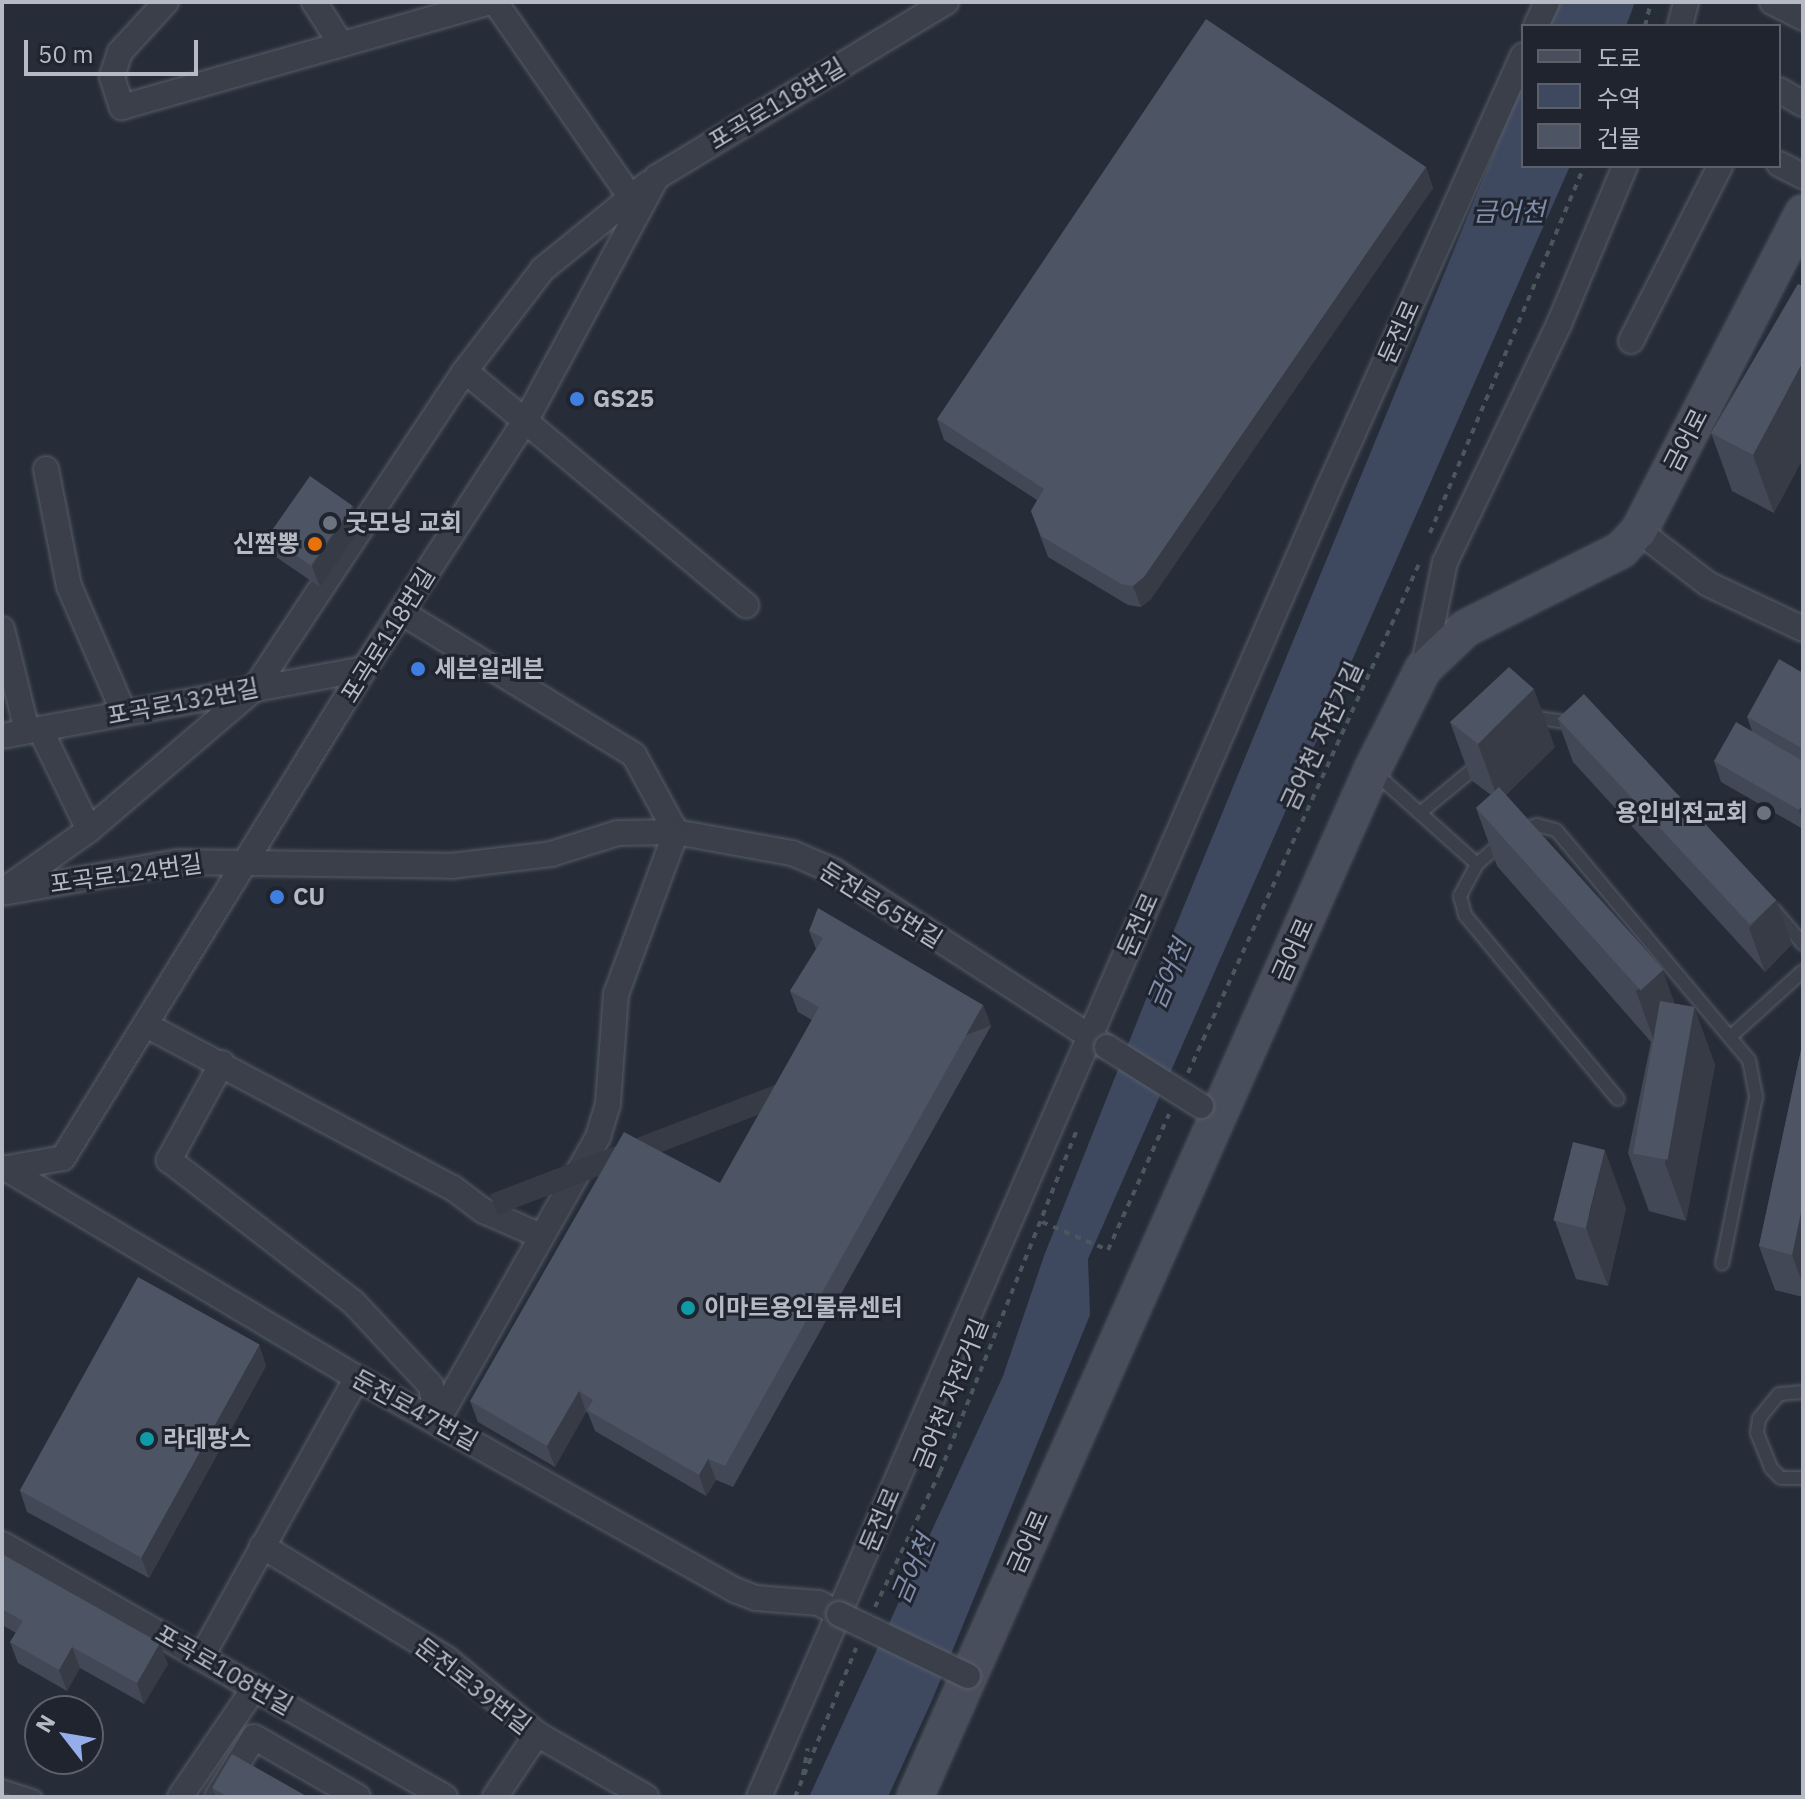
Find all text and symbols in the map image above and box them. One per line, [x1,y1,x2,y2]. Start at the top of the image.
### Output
scale bar [28,24,202,74]
legend [1521,24,1781,168]
text: 50 m [38,38,93,70]
text: 도로 [1597,42,1641,74]
street label: 포곡로118번길 [704,52,850,156]
text: 수역 [1597,82,1641,114]
text: 건물 [1597,122,1641,154]
water label: 금어천 [1473,196,1545,228]
street label: 둔전로 [1372,296,1426,368]
place label: GS25 [593,385,654,413]
marker: GS25 [568,390,586,408]
street label: 금어로 [1658,404,1714,476]
place label: 굿모닝 교회 [346,509,462,537]
marker: 굿모닝 교회 [321,514,339,532]
place label: 신짬뽕 [233,530,299,558]
marker: 신짬뽕 [306,535,324,553]
street label: 포곡로118번길 [335,562,441,708]
place label: 세븐일레븐 [434,655,544,683]
street label: 금어천 자전거길 [1275,657,1369,815]
marker: 세븐일레븐 [409,660,427,678]
street label: 포곡로132번길 [105,673,261,731]
place label: 용인비전교회 [1616,799,1748,827]
marker: 용인비전교회 [1755,804,1773,822]
street label: 포곡로124번길 [48,849,204,899]
street label: 둔전로65번길 [814,856,948,954]
place label: CU [293,883,325,911]
marker: CU [268,888,286,906]
street label: 둔전로 [1111,889,1165,961]
street label: 금어로 [1266,914,1320,986]
water label: 금어천 [1141,935,1197,1013]
place label: 이마트용인물류센터 [704,1294,903,1322]
marker: 이마트용인물류센터 [679,1299,697,1317]
street label: 금어천 자전거길 [908,1314,994,1474]
street label: 둔전로47번길 [347,1364,483,1456]
place label: 라데팡스 [163,1425,251,1453]
marker: 라데팡스 [138,1430,156,1448]
street label: 둔전로 [854,1484,906,1556]
street label: 금어로 [1001,1506,1055,1578]
water label: 금어천 [885,1530,941,1608]
street label: 포곡로108번길 [150,1619,298,1721]
street label: 둔전로39번길 [409,1632,537,1740]
north arrow [24,1695,104,1775]
text: N [28,1709,61,1738]

